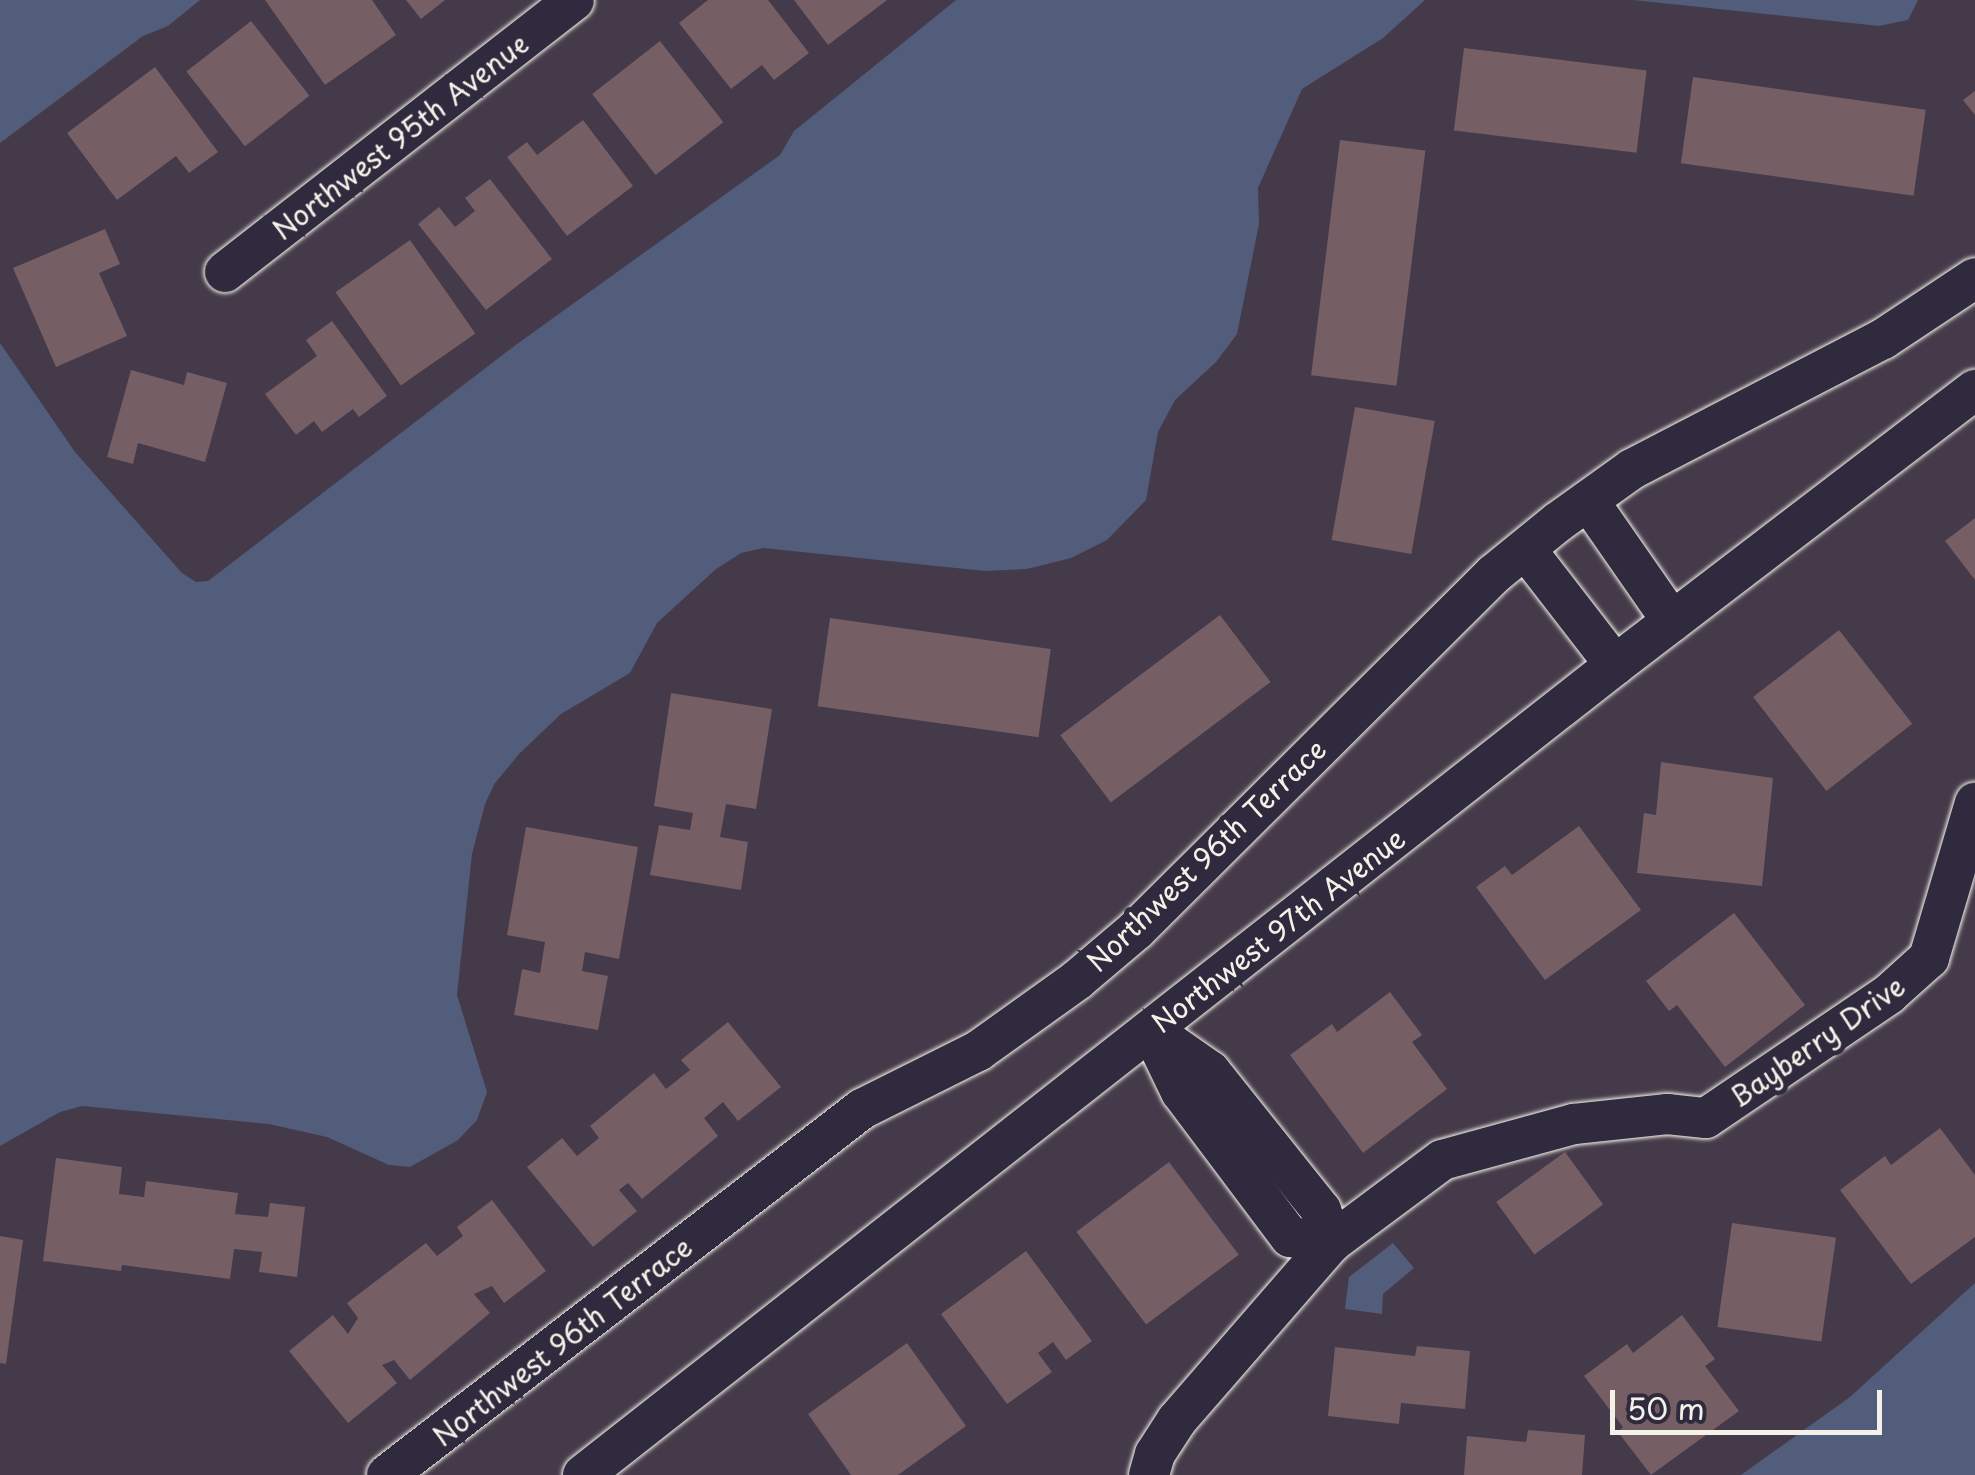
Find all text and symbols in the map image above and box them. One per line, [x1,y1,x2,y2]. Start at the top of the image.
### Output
street label: Northwest 95th Avenue [266,26,534,246]
street label: Northwest 96th Terrace [1078,731,1334,979]
street label: Northwest 97th Avenue [1144,820,1412,1040]
street label: Bayberry Drive [1723,968,1911,1114]
street label: Northwest 96th Terrace [424,1228,700,1454]
scale bar [1615,1370,1888,1432]
text: 50 m [1627,1385,1705,1430]

